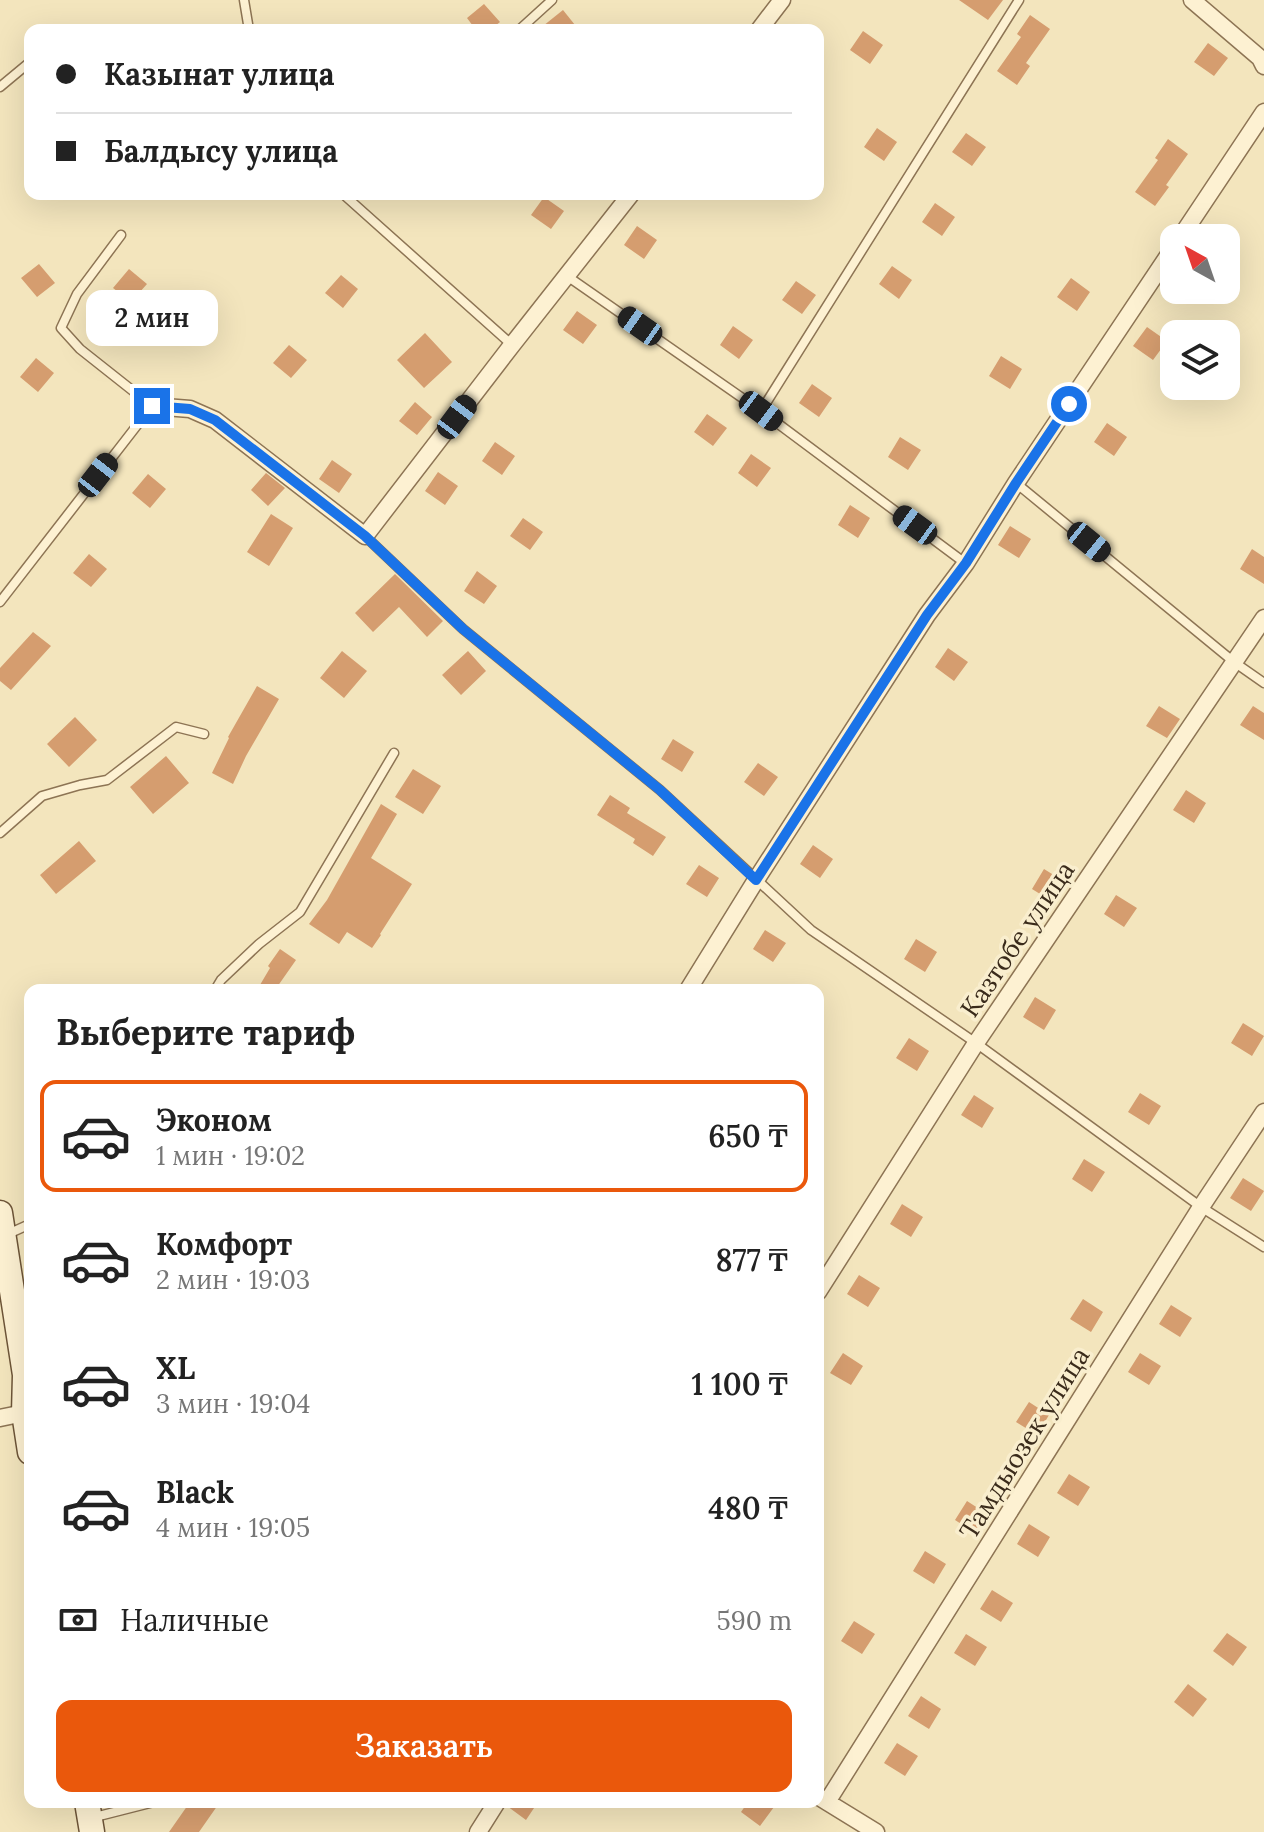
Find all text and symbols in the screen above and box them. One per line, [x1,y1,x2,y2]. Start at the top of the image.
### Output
text: Казынат улица [104,55,334,93]
text: Балдысу улица [104,132,338,170]
north arrow [1160,224,1240,304]
map controls [1160,224,1240,400]
callout: 2 мин [86,290,218,346]
text: 2 мин [115,301,189,334]
car [613,302,667,350]
button: layers [1160,320,1240,400]
route start [1051,386,1087,422]
car [735,387,787,435]
route end [134,388,170,424]
car [433,391,481,443]
car [74,449,122,501]
car [889,501,941,549]
car [1063,518,1115,566]
street label: Казтобе улица [953,855,1081,1023]
text: Выберите тариф [56,1009,355,1055]
icon: car [60,1100,132,1172]
text: Эконом [156,1101,272,1139]
text: 650 ₸ [708,1117,788,1155]
text: 1 мин · 19:02 [156,1139,305,1172]
icon: car [60,1224,132,1296]
text: Комфорт [156,1225,292,1263]
text: 877 ₸ [715,1241,788,1279]
text: 2 мин · 19:03 [156,1263,310,1296]
street label: Тамдыозек улица [952,1341,1096,1545]
icon: car [60,1348,132,1420]
text: XL [156,1349,195,1387]
text: 1 100 ₸ [691,1365,788,1403]
text: 3 мин · 19:04 [156,1387,310,1420]
icon: car [60,1472,132,1544]
text: Black [156,1473,234,1511]
text: 480 ₸ [708,1489,788,1527]
text: 4 мин · 19:05 [156,1511,310,1544]
icon: cash [56,1598,100,1642]
text: Наличные [120,1601,269,1639]
text: 590 m [717,1604,792,1637]
button: Заказать [56,1700,792,1792]

